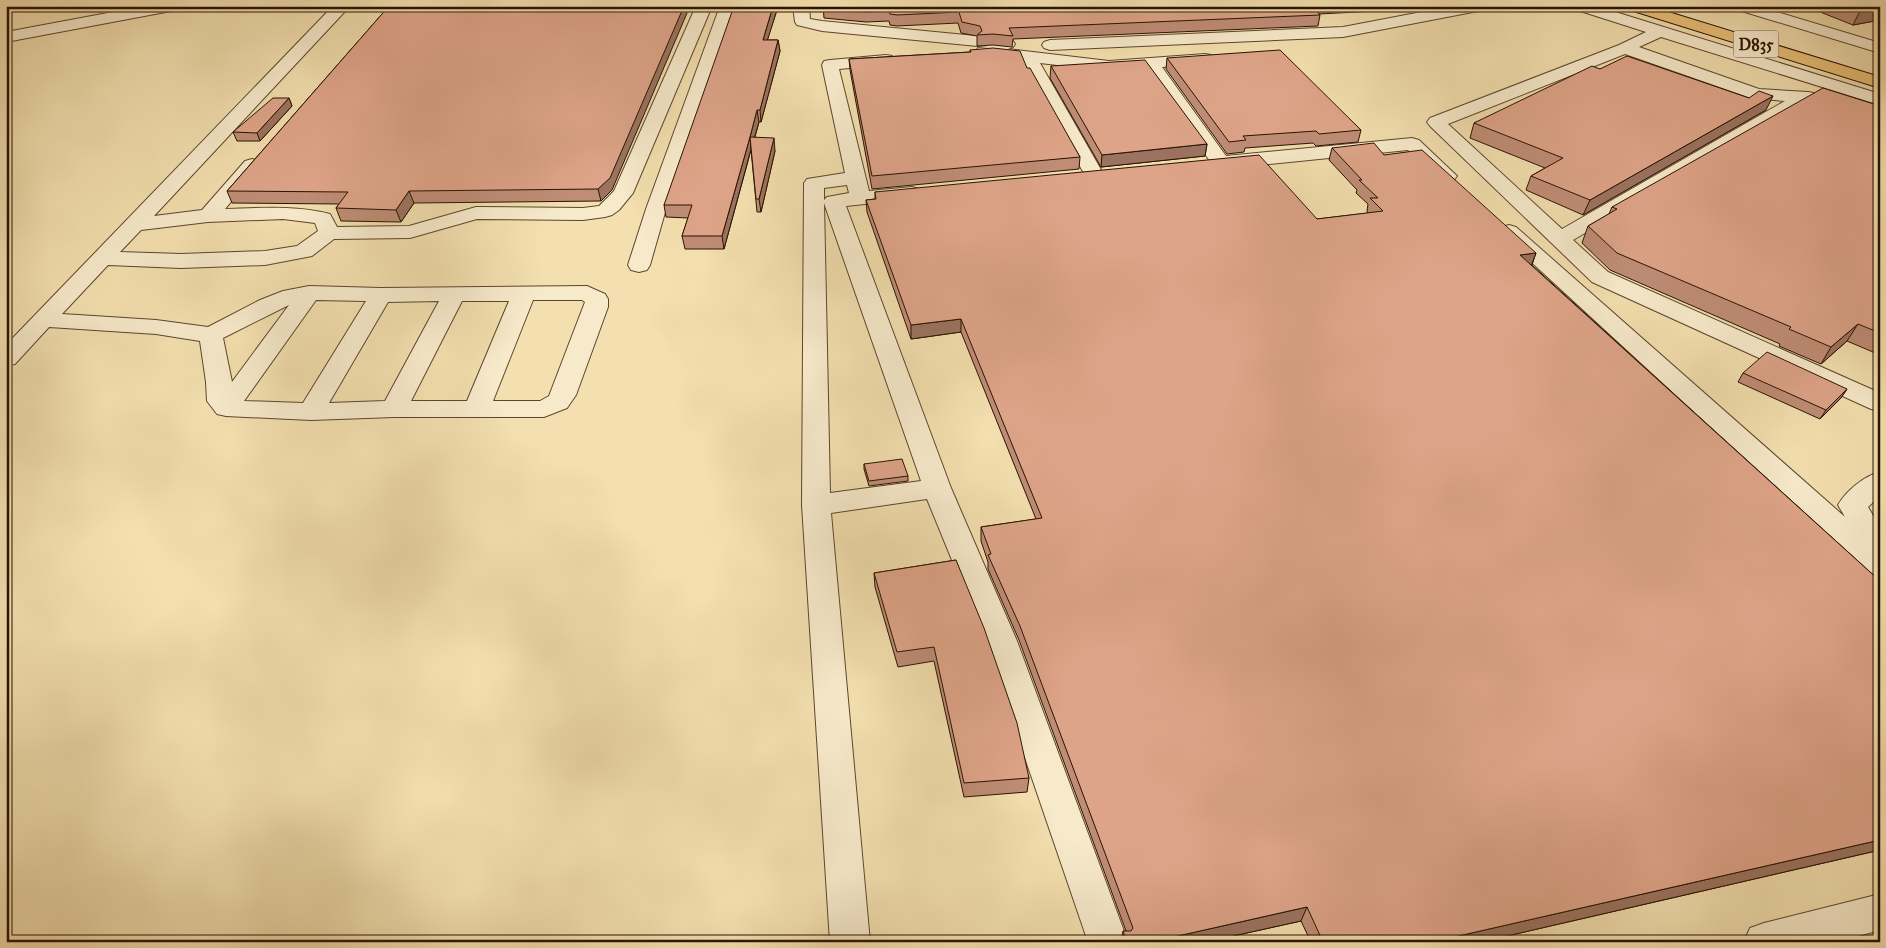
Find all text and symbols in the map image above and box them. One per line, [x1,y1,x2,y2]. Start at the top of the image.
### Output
road number: D835 [1734,31,1778,58]

